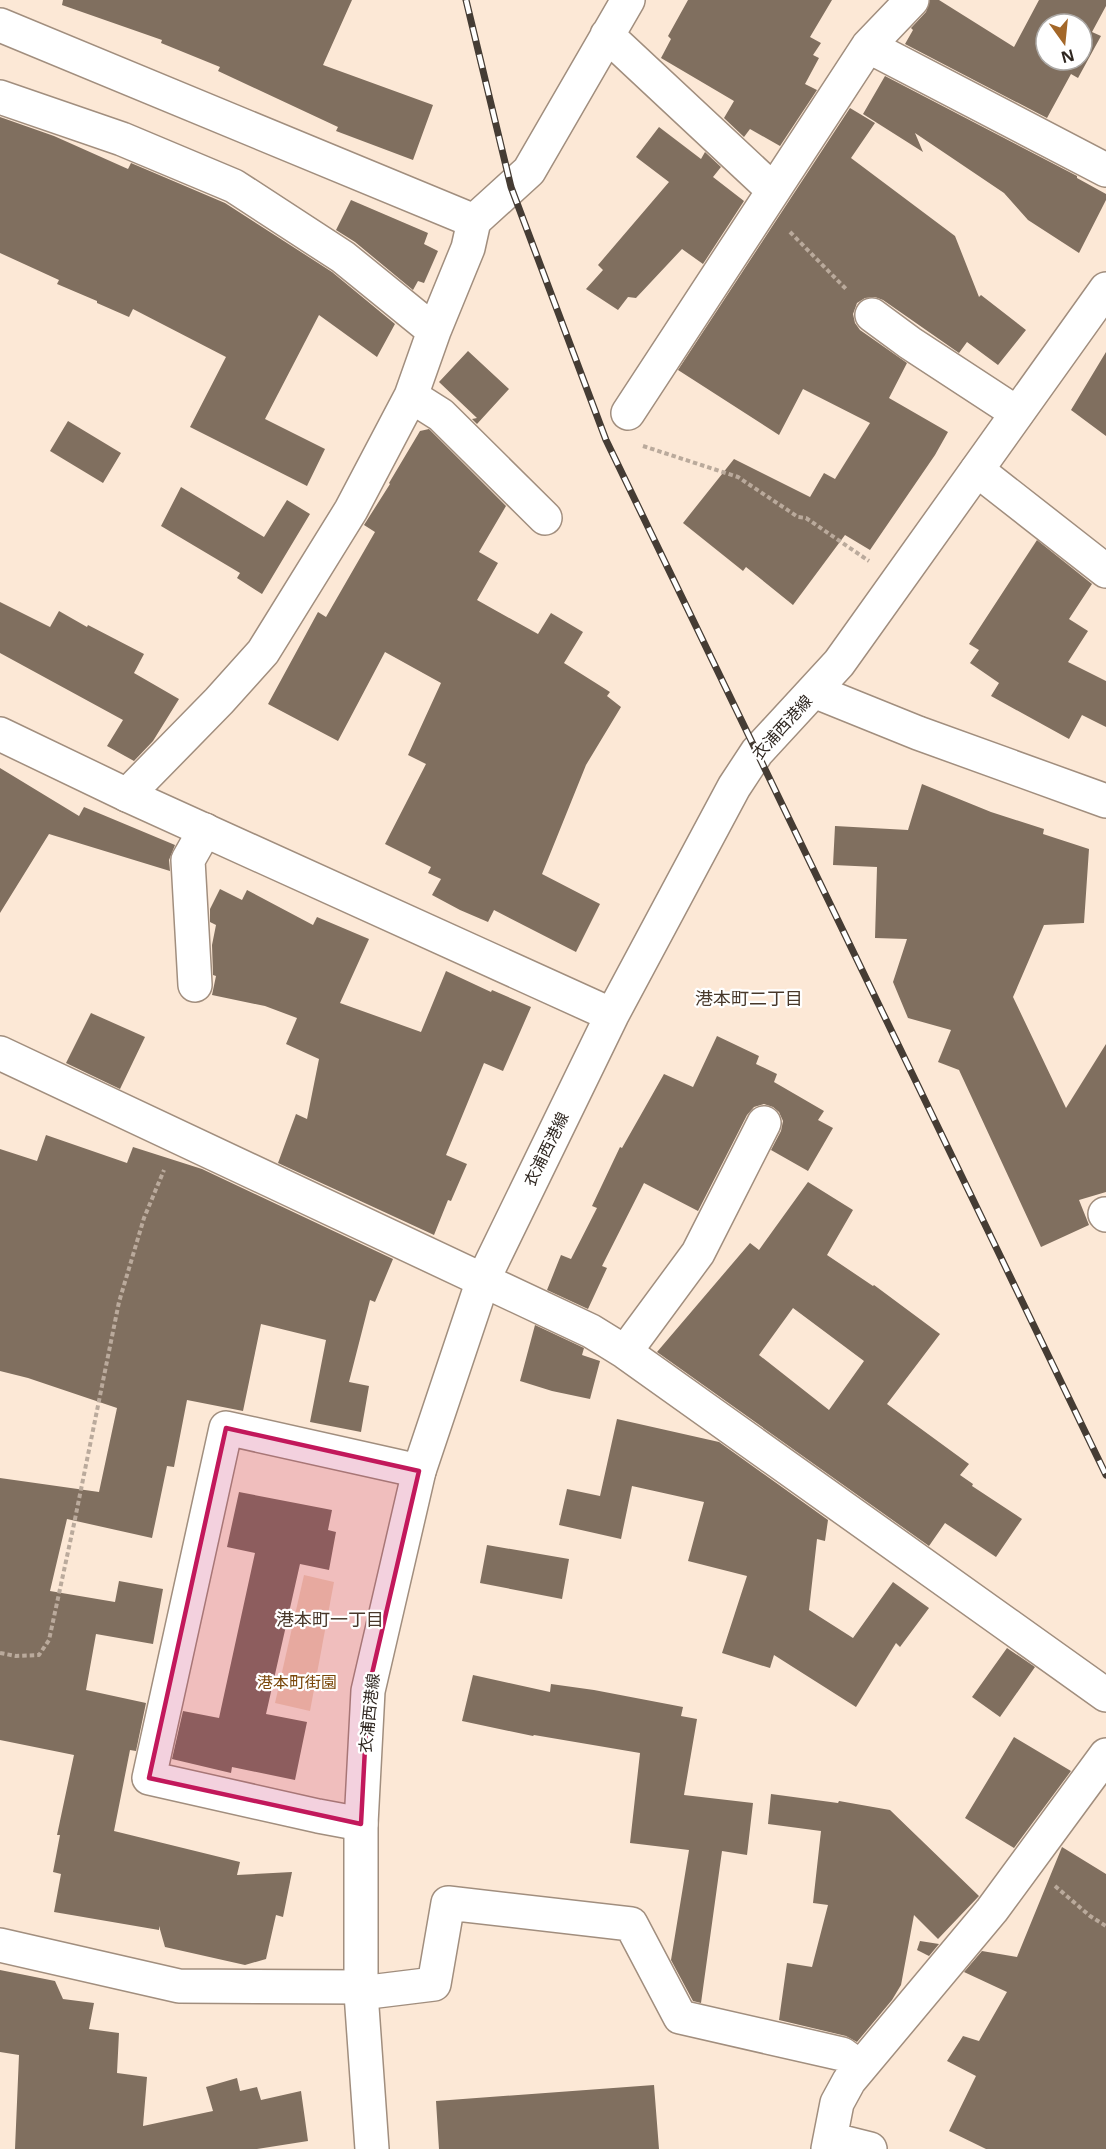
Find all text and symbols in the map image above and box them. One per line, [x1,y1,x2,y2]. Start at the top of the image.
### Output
north arrow [1034,12,1094,72]
text: N [1059,44,1077,69]
street label: 衣浦西港線 [747,690,817,764]
district label: 港本町二丁目 [695,986,803,1010]
street label: 衣浦西港線 [519,1108,573,1190]
district label: 港本町一丁目 [276,1607,384,1631]
park label: 港本町街園 [257,1671,337,1693]
street label: 衣浦西港線 [354,1672,384,1754]

